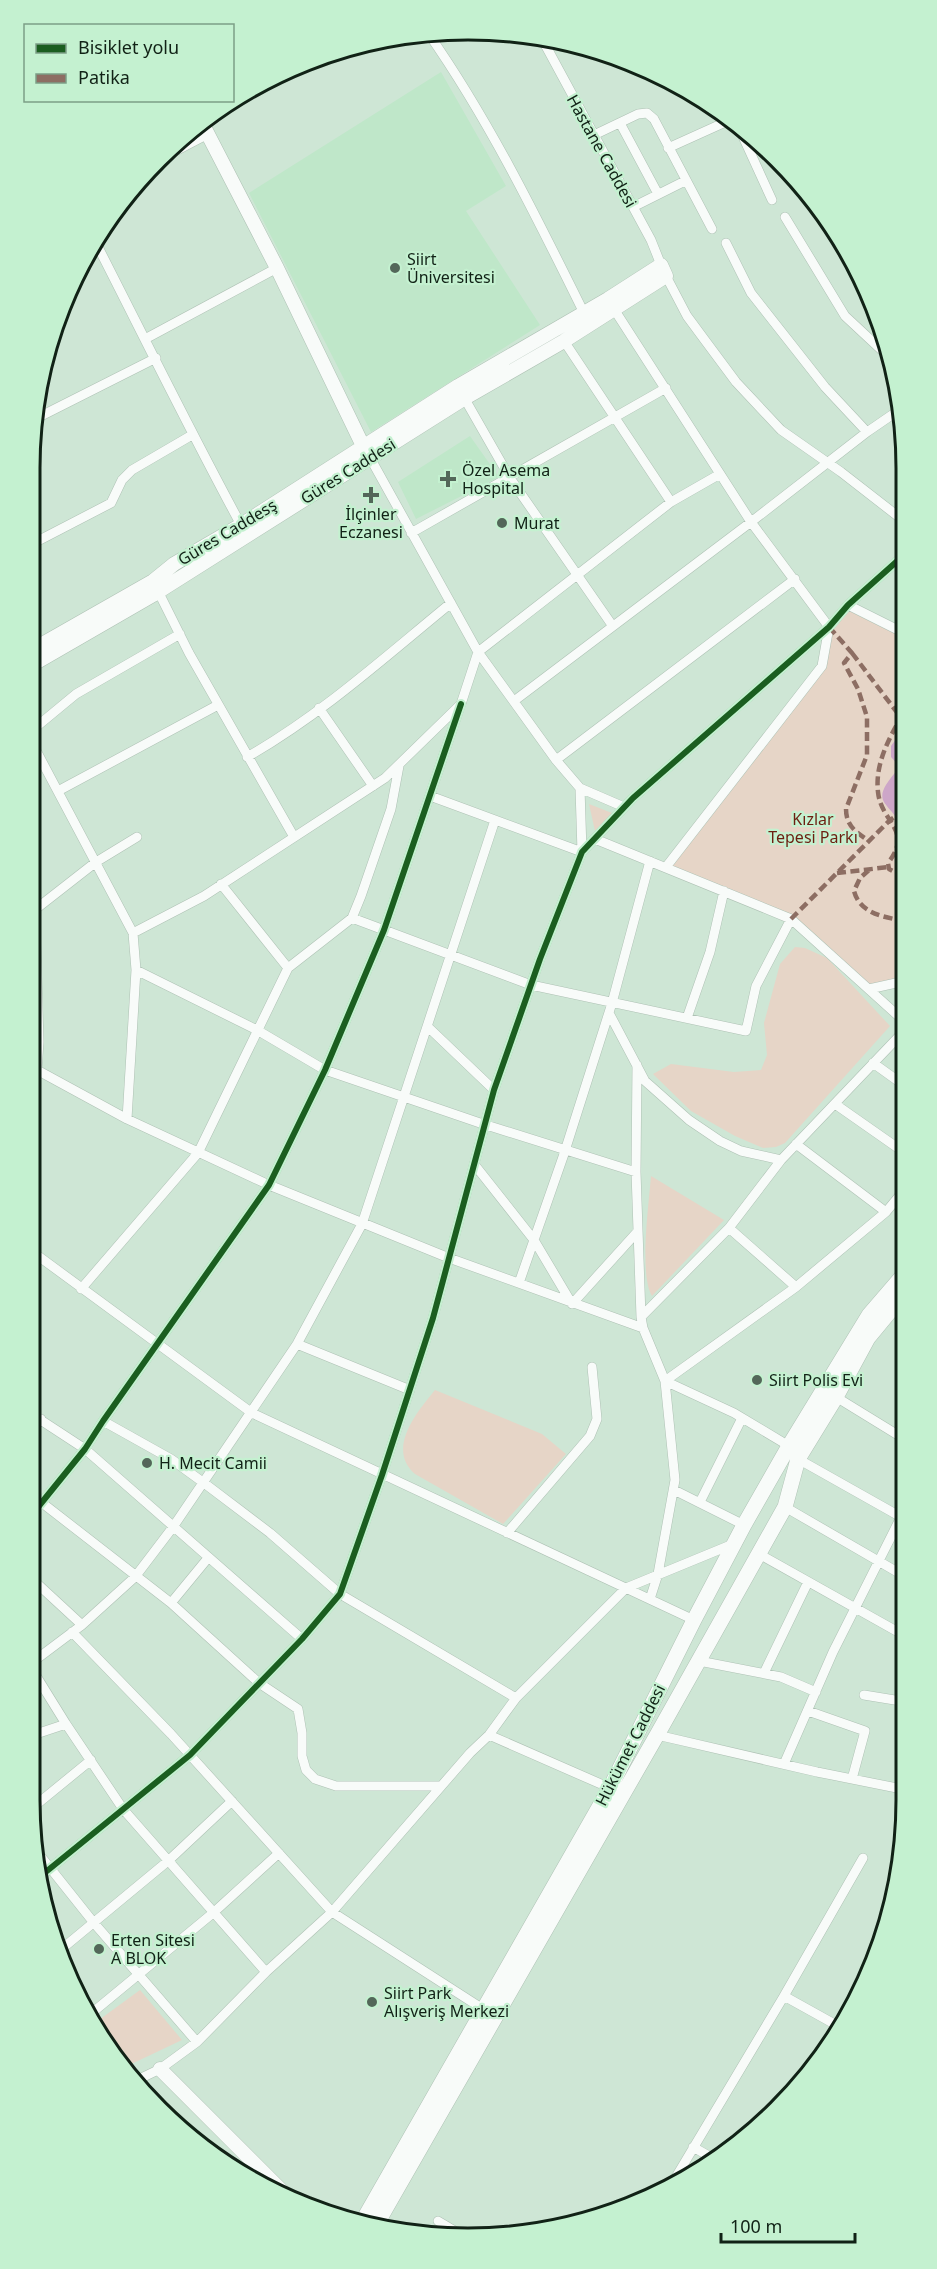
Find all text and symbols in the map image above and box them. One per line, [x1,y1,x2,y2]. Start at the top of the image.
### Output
legend [24,24,234,102]
text: Bisiklet yolu [78,35,179,59]
text: Patika [78,65,130,89]
street label: Hastane Caddesi [562,91,642,211]
place label: Siirt Üniversitesi [407,248,495,288]
marker: Siirt Üniversitesi [388,261,402,275]
street label: Güres Caddesi [296,433,400,509]
place label: Özel Asema Hospital [462,459,550,499]
marker: Özel Asema Hospital [439,470,457,488]
marker: İlçinler Eczanesi [364,488,378,502]
street label: Güres Caddesş [173,494,281,570]
place label: İlçinler Eczanesi [339,503,403,543]
place label: Murat [514,512,560,534]
marker: Murat [495,516,509,530]
park label: Kızlar Tepesi Parkı [768,808,858,848]
place label: Siirt Polis Evi [769,1369,863,1391]
marker: Siirt Polis Evi [750,1373,764,1387]
place label: H. Mecit Camii [159,1452,267,1474]
marker: H. Mecit Camii [140,1456,154,1470]
street label: Hükümet Caddesi [590,1680,670,1810]
place label: Erten Sitesi A BLOK [111,1929,195,1969]
marker: Erten Sitesi A BLOK [92,1942,106,1956]
place label: Siirt Park Alışveriş Merkezi [384,1982,509,2022]
marker: Siirt Park Alışveriş Merkezi [365,1995,379,2009]
scale bar [721,2206,854,2244]
text: 100 m [730,2214,782,2238]

